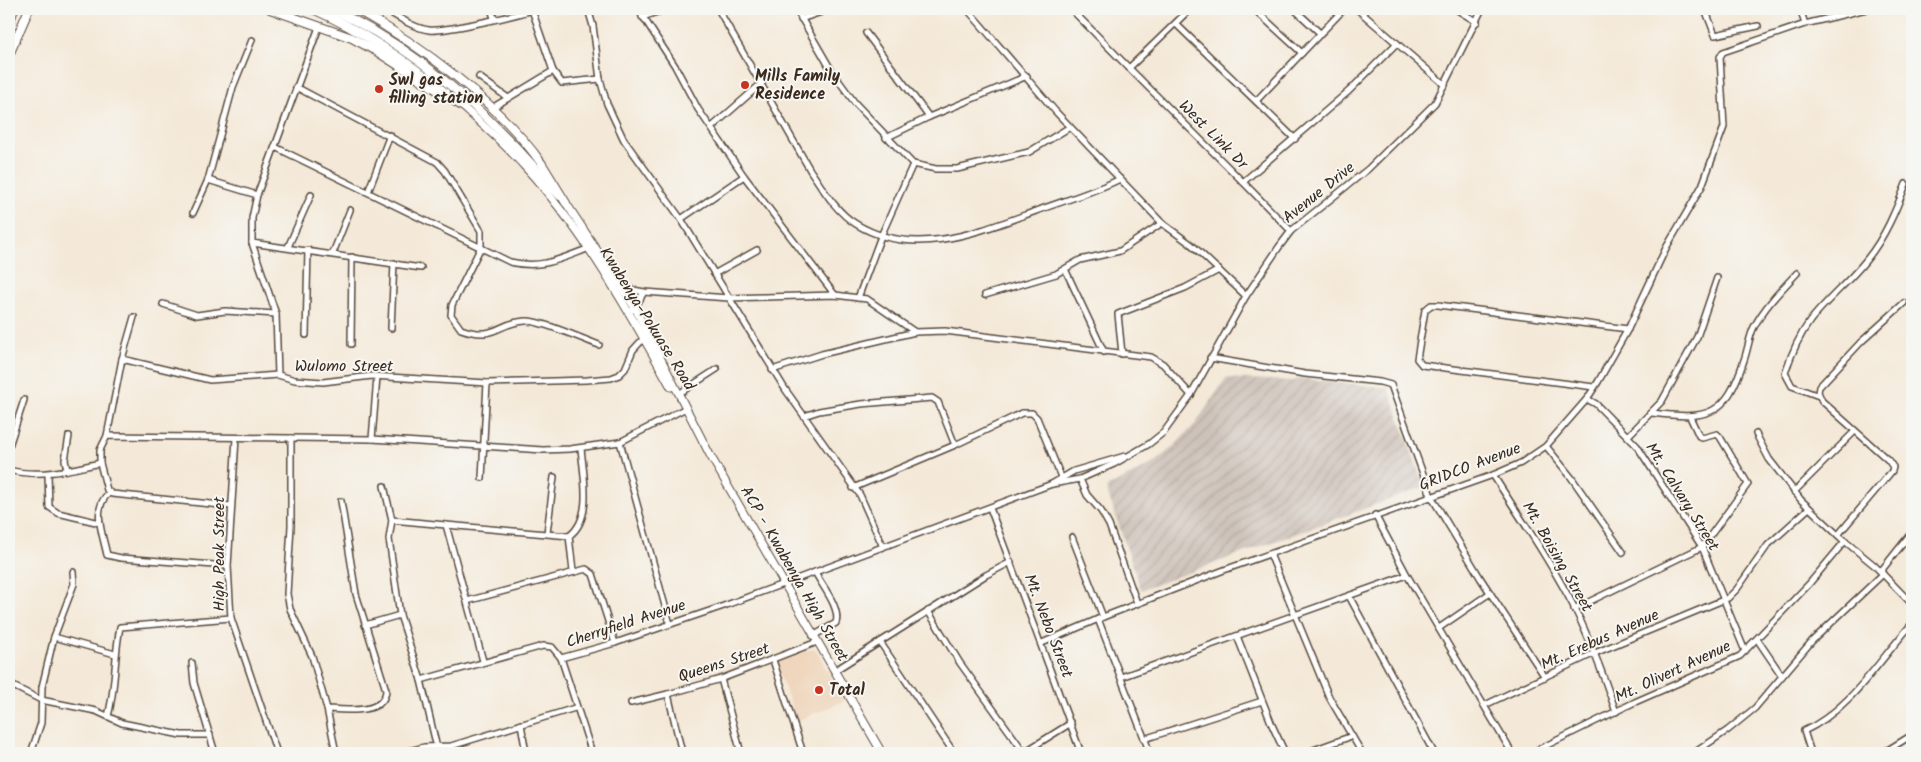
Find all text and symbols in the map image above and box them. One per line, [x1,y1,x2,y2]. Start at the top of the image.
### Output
place label: Mills Family Residence [755,64,841,107]
place label: Swl gas filling station [388,68,483,111]
marker: Mills Family Residence [739,79,751,91]
marker: Swl gas filling station [373,83,385,95]
street label: West Link Dr [1172,94,1255,177]
street label: Avenue Drive [1277,156,1361,230]
street label: Kwabenya-Pokuase Road [593,242,702,397]
street label: Wulomo Street [295,354,394,379]
street label: GRIDCO Avenue [1415,436,1525,498]
street label: Mt. Calvary Street [1639,438,1726,557]
street label: ACP - Kwabenya High Street [733,482,855,667]
street label: High Peak Street [207,496,232,612]
street label: Mt. Boising Street [1515,497,1599,618]
street label: Mt. Nebo Street [1017,570,1080,682]
street label: Cherryfield Avenue [563,593,689,655]
street label: Mt. Erebus Avenue [1537,603,1663,677]
street label: Mt. Olivert Avenue [1611,634,1735,710]
street label: Queens Street [675,636,774,690]
place label: Total [829,678,865,703]
marker: Total [813,684,825,696]

